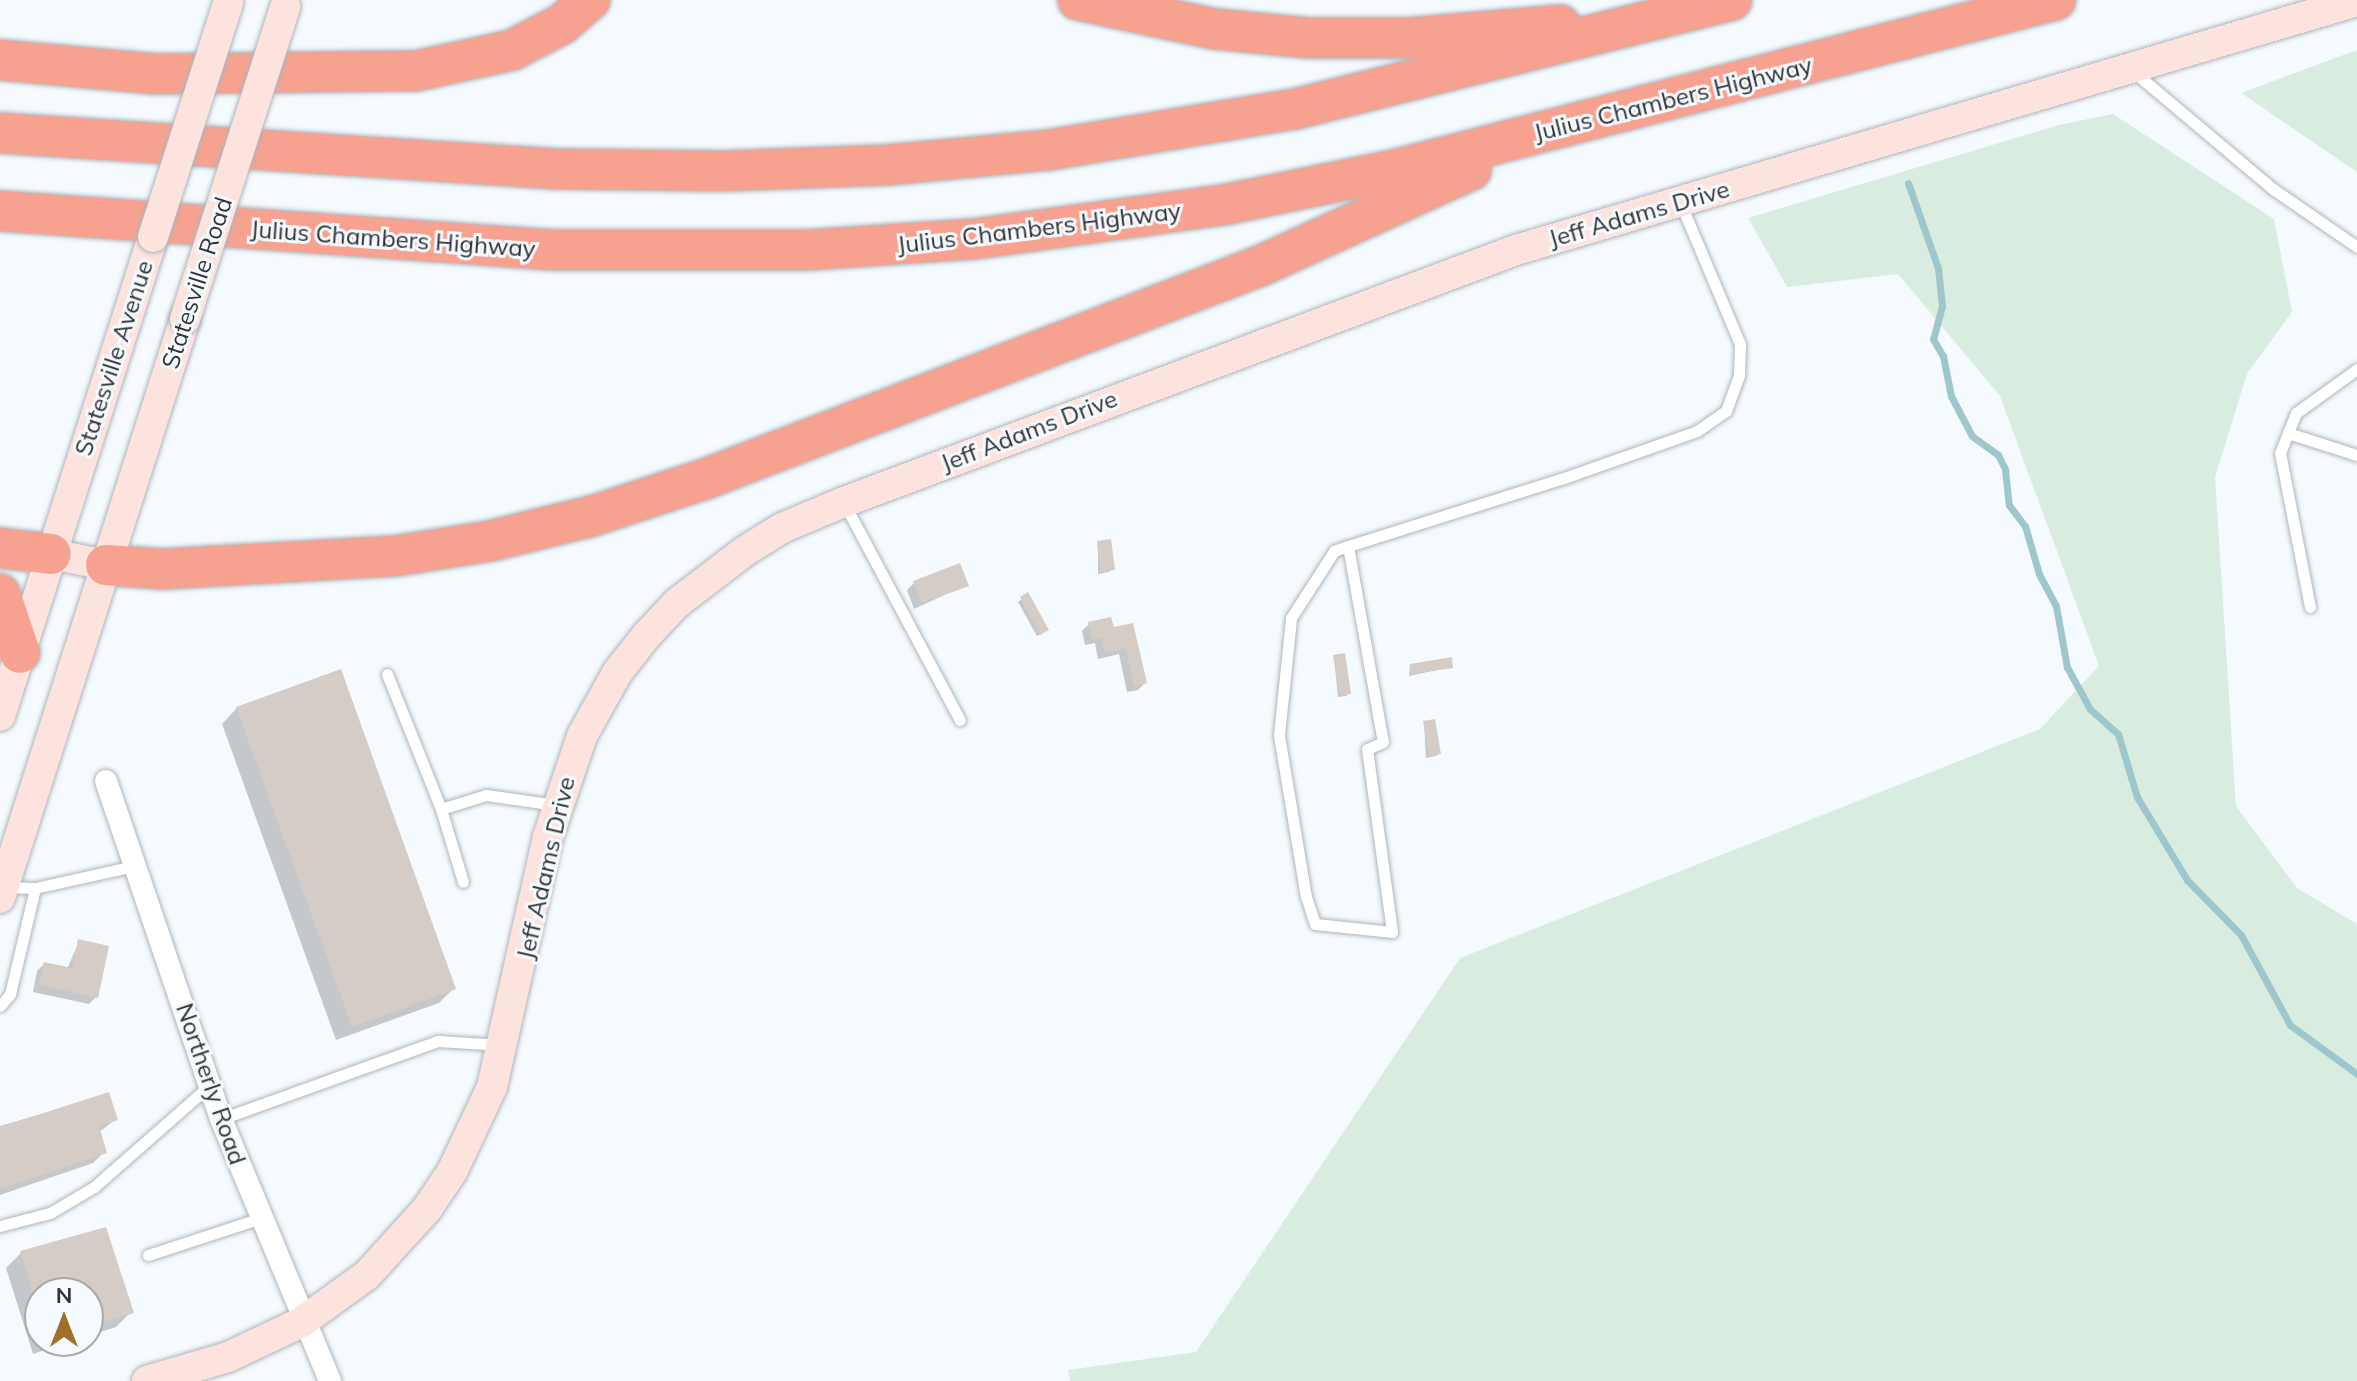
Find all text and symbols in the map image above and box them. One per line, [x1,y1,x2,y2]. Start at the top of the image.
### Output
street label: Julius Chambers Highway [1531,50,1815,148]
street label: Jeff Adams Drive [1545,174,1733,254]
street label: Statesville Road [156,194,238,372]
street label: Julius Chambers Highway [896,196,1182,260]
street label: Julius Chambers Highway [250,215,536,263]
street label: Statesville Avenue [69,257,159,459]
street label: Jeff Adams Drive [937,384,1121,478]
street label: Jeff Adams Drive [511,774,581,962]
street label: Northerly Road [170,1000,252,1168]
north arrow [24,1277,104,1357]
text: N [56,1281,72,1309]

